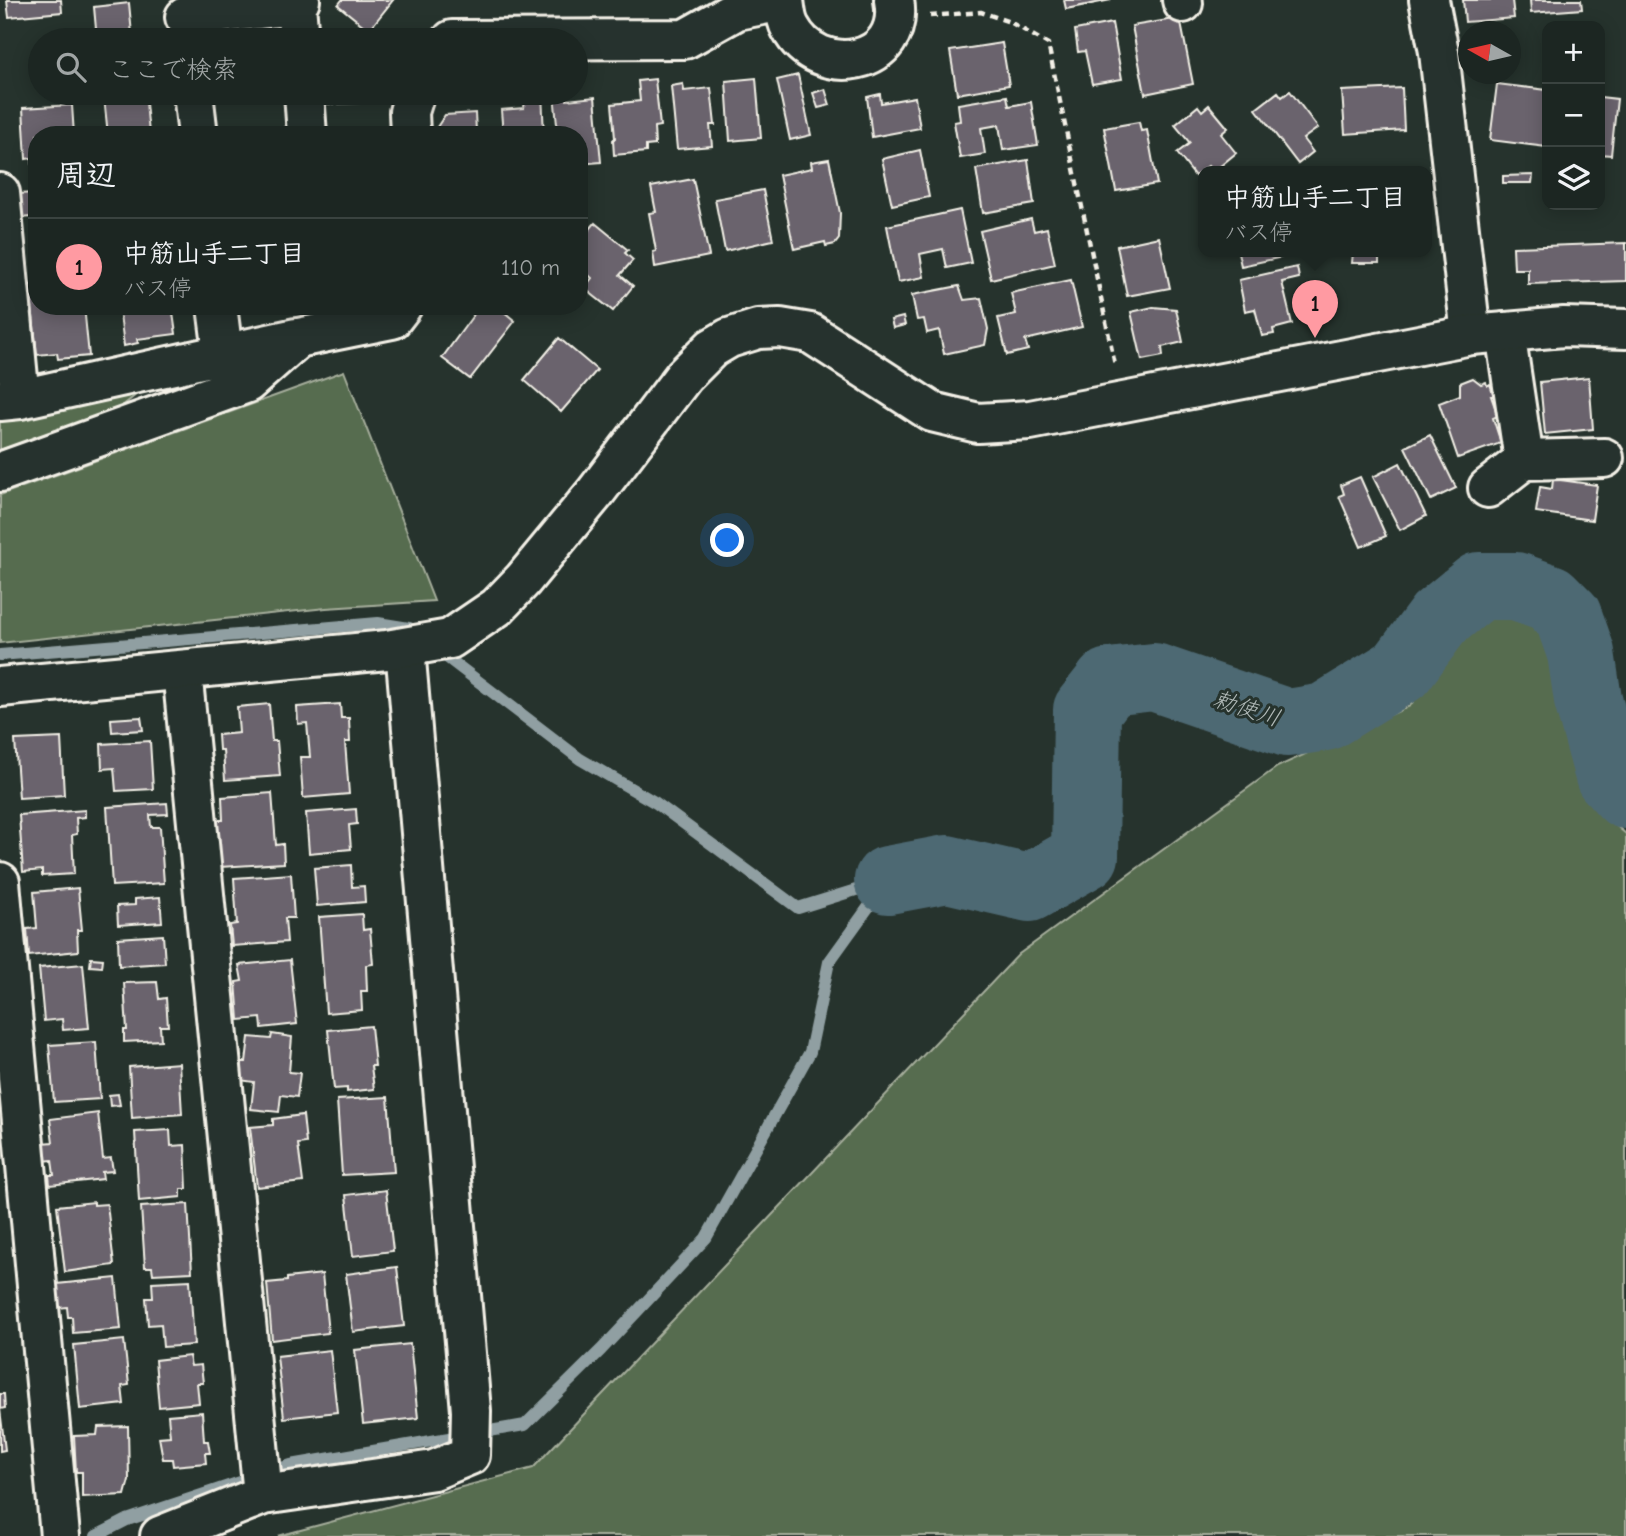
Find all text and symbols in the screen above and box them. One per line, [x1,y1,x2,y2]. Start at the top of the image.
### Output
north arrow [1458,21,1521,84]
map controls [1542,21,1605,210]
button: + [1542,21,1605,84]
search box [28,28,588,105]
icon: search [52,48,90,86]
text: ここで検索 [108,55,238,85]
button: − [1542,84,1605,147]
button: layers [1542,147,1605,210]
text: 周辺 [56,158,116,193]
popup [1198,166,1432,257]
text: 中筋山手二丁目 [1224,183,1406,213]
text: バス停 [1224,219,1293,246]
text: 中筋山手二丁目 [123,239,305,269]
text: 1 [74,254,84,281]
text: 110 m [501,254,560,281]
text: バス停 [123,275,192,302]
pin: 1 [1292,280,1338,338]
your location [710,523,744,557]
water label: 勅使川 [1210,685,1284,732]

